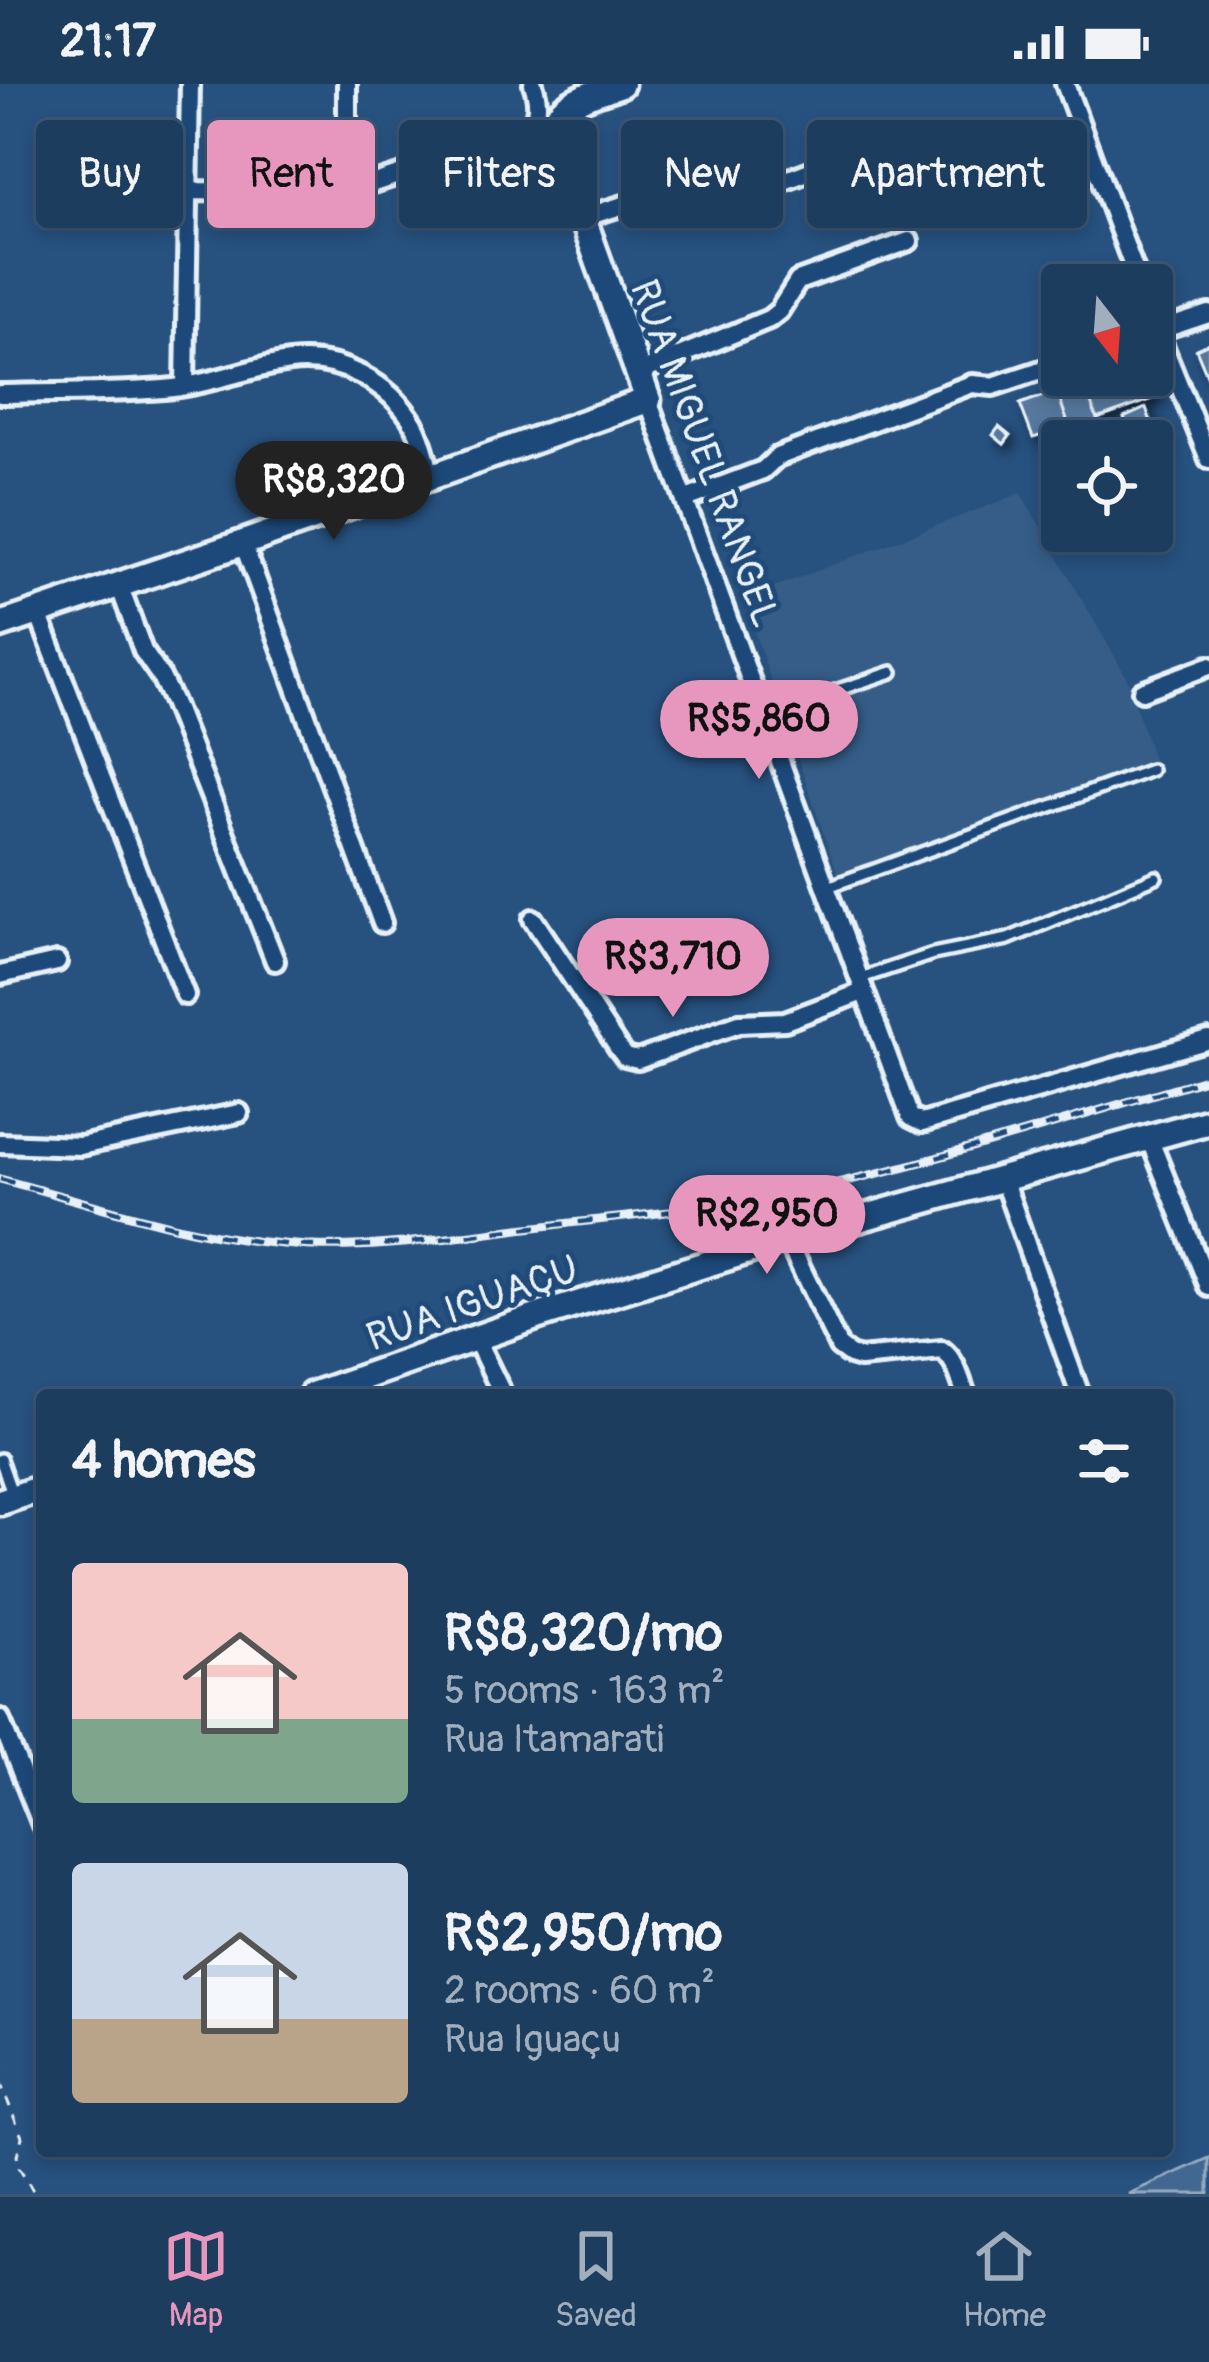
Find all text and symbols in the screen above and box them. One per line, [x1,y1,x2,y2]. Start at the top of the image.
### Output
text: 21:17 [60,14,156,70]
chip: Buy [36,120,183,228]
chip: Rent [207,120,375,228]
chip: Filters [399,120,597,228]
chip: New [621,120,783,228]
chip: Apartment [807,120,1087,228]
north arrow [1041,264,1173,396]
map controls [1041,264,1173,552]
street label: RUA MIGUEL RANGEL [619,273,790,634]
button: locate [1041,420,1173,552]
pin: R$8,320 [223,441,445,543]
text: R$8,320 [262,455,406,504]
pin: R$5,860 [648,680,870,782]
text: R$5,860 [687,694,831,743]
pin: R$3,710 [562,918,784,1020]
text: R$3,710 [604,932,742,981]
pin: R$2,950 [656,1175,878,1277]
text: R$2,950 [695,1189,839,1238]
street label: RUA IGUAÇU [360,1244,585,1362]
icon: filters [1071,1428,1137,1494]
text: 4 homes [72,1429,256,1493]
text: R$8,320/mo [444,1602,723,1666]
icon: home [168,1611,312,1755]
text: 5 rooms · 163 m² [444,1666,725,1715]
text: Rua Itamarati [444,1715,664,1764]
text: R$2,950/mo [444,1902,722,1966]
icon: home [168,1911,312,2055]
text: 2 rooms · 60 m² [444,1966,715,2015]
text: Rua Iguaçu [444,2015,621,2064]
tab: Map [163,2223,229,2336]
tab: Saved [555,2223,637,2336]
tab: Home [963,2223,1046,2336]

